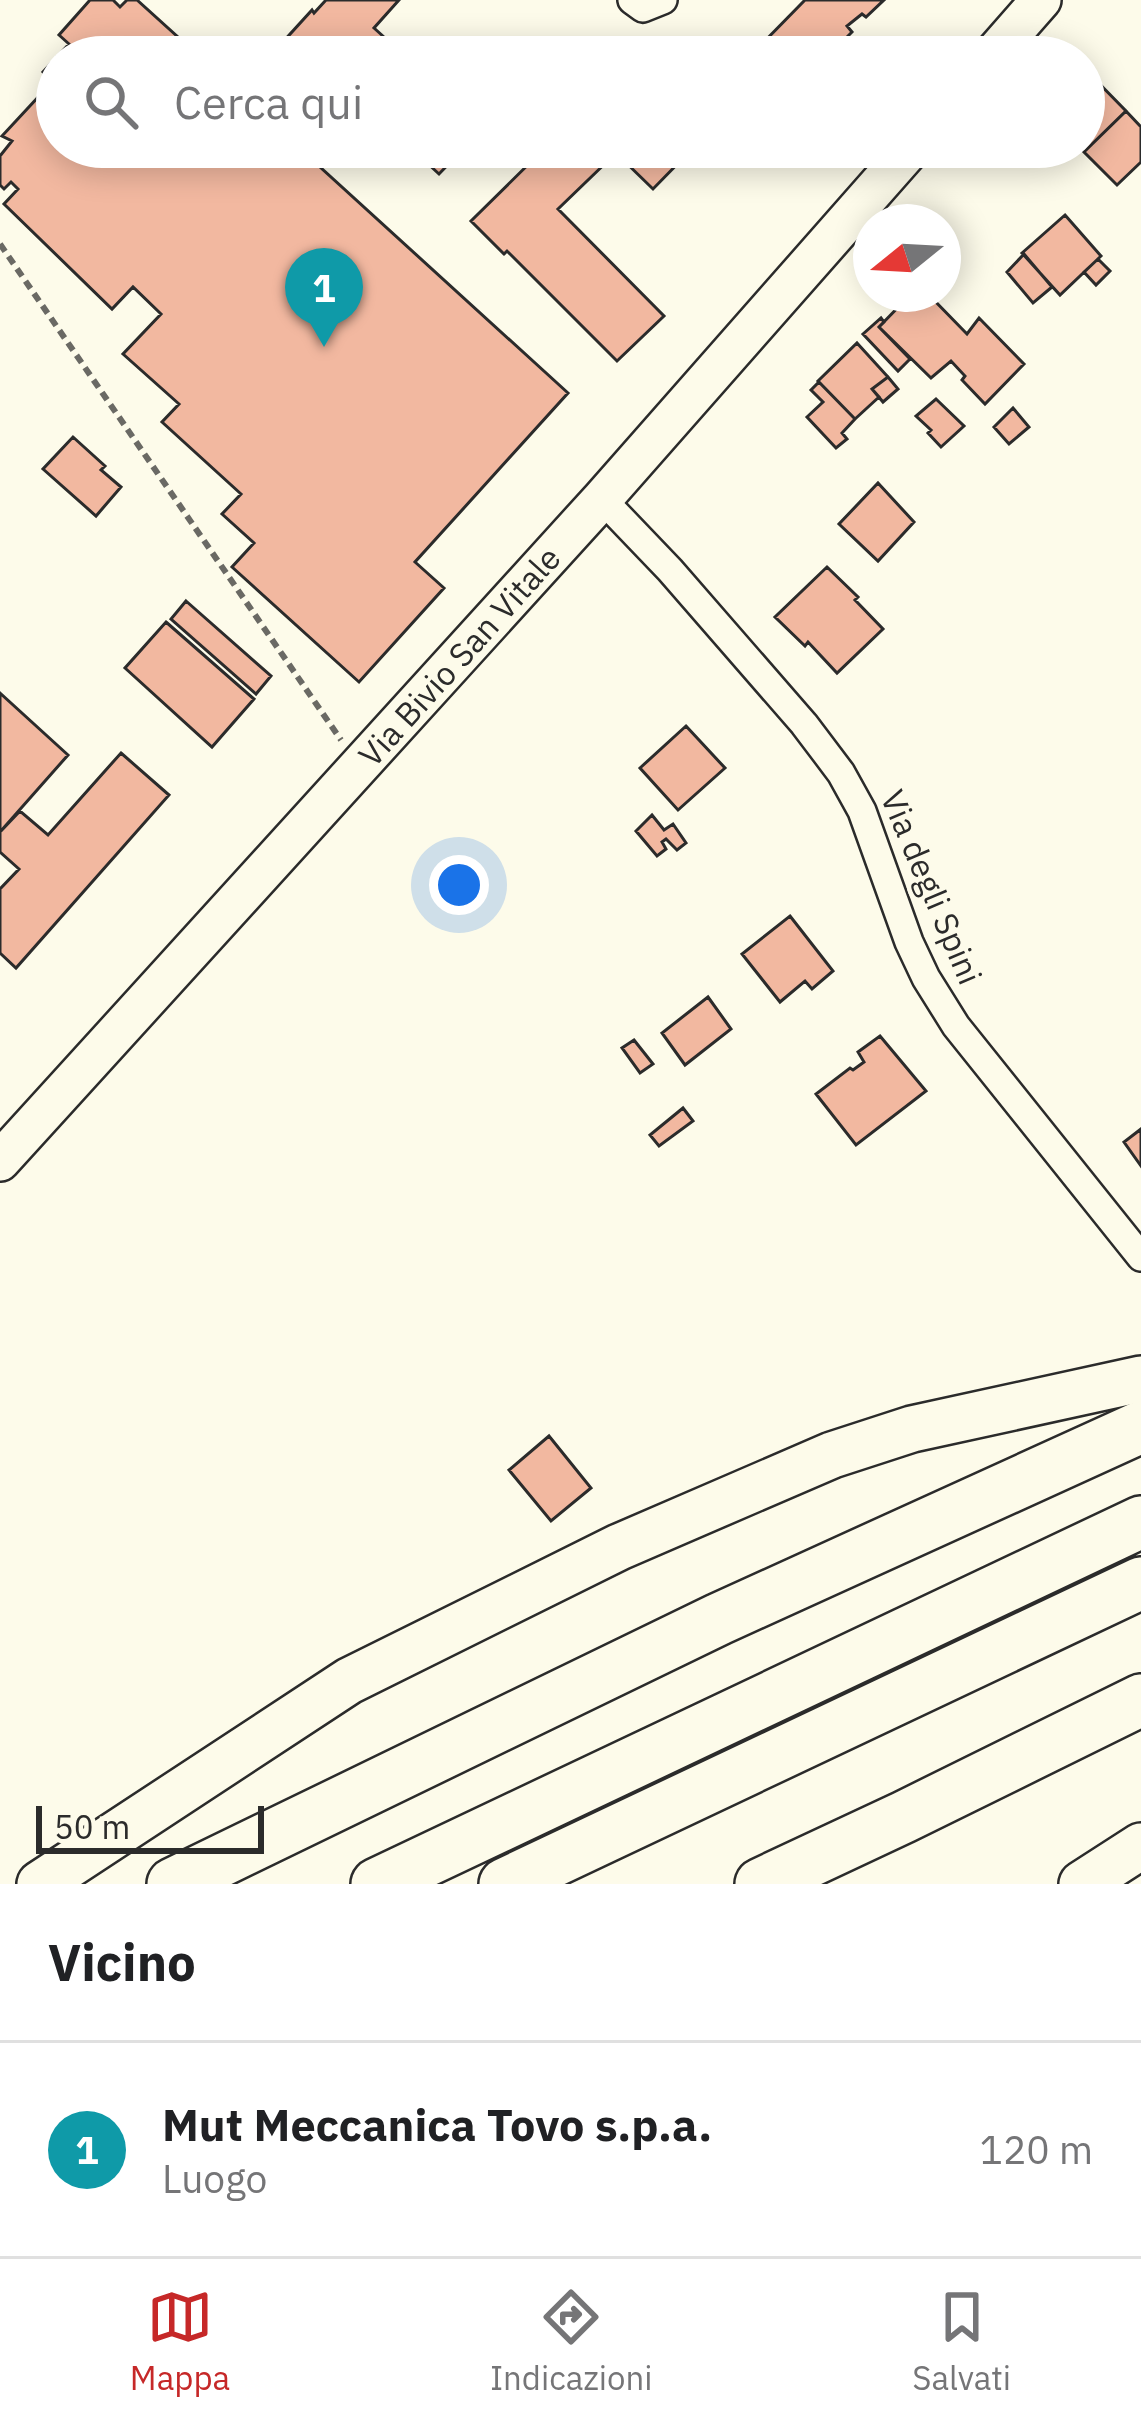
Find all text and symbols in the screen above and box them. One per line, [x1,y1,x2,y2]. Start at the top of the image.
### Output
search box [36,36,1105,168]
icon: search [78,69,144,135]
text: Cerca qui [174,73,363,131]
north arrow [853,204,961,312]
pin: 1 [285,248,363,347]
street label: Via Bivio San Vitale [349,537,569,775]
street label: Via degli Spini [872,783,992,991]
your location [429,855,489,915]
scale bar [36,1800,264,1853]
text: 50 m [54,1805,130,1848]
text: Vicino [48,1929,196,1995]
text: Mut Meccanica Tovo s.p.a. [162,2095,712,2153]
text: 1 [75,2124,99,2175]
text: 120 m [980,2124,1093,2175]
text: Luogo [162,2153,267,2204]
tab: Mappa [130,2284,230,2399]
tab: Indicazioni [490,2284,653,2399]
tab: Salvati [912,2284,1011,2399]

